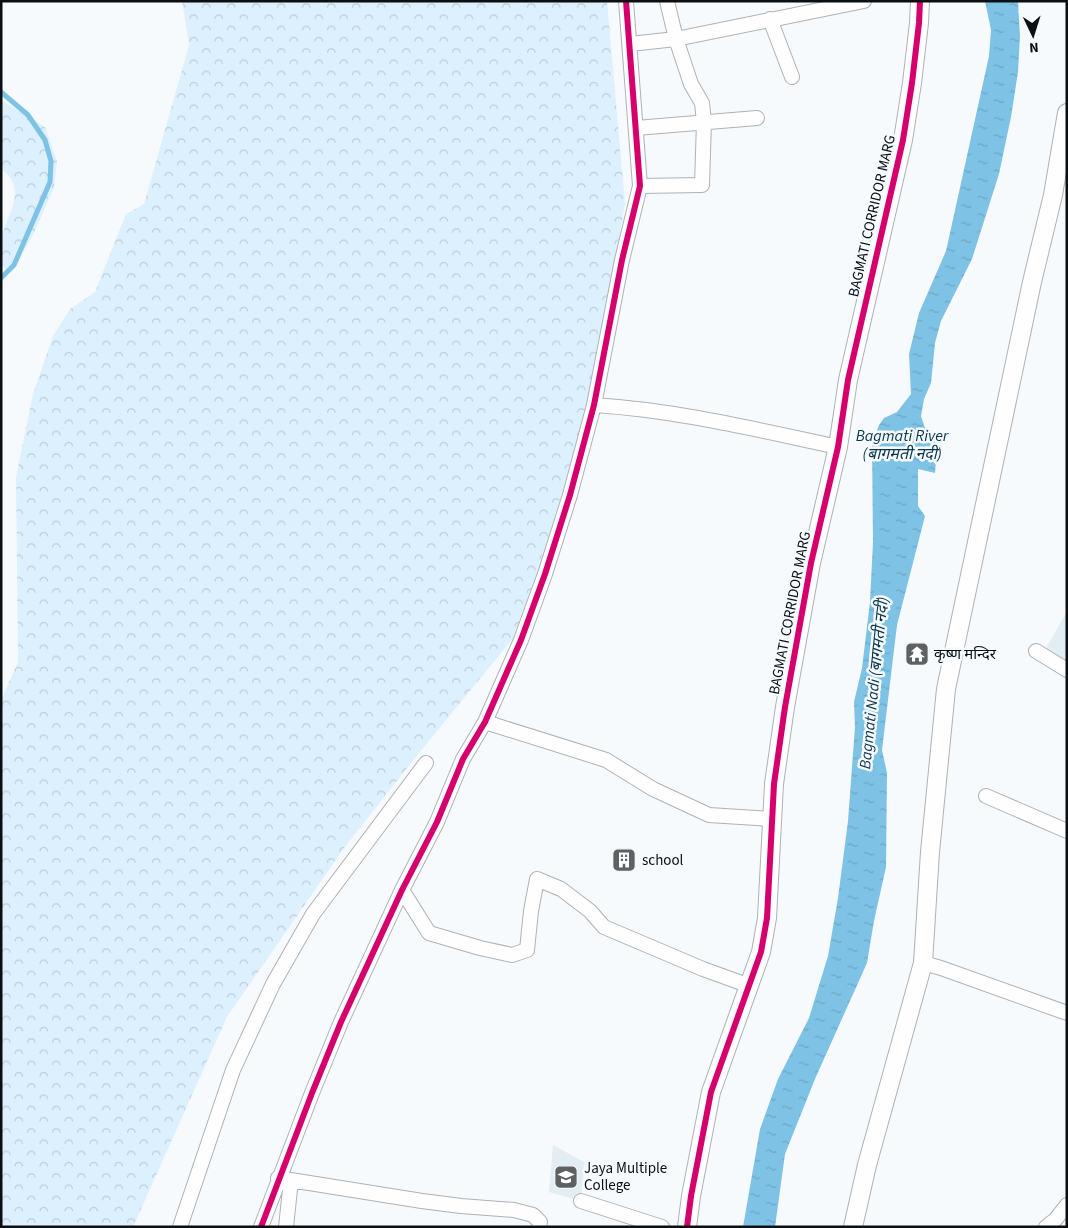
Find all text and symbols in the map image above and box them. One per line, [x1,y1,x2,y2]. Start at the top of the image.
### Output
north arrow [1008,10,1058,60]
text: N [1028,37,1039,57]
street label: BAGMATI CORRIDOR MARG [843,133,901,299]
water label: Bagmati River (बागमती नदी) [856,425,950,465]
street label: BAGMATI CORRIDOR MARG [764,530,816,696]
water label: Bagmati Nadi (बागमती नदी) [854,596,894,770]
temple icon: कृष्ण मन्दिर [904,641,930,667]
place label: कृष्ण मन्दिर [934,644,997,665]
building icon: school [611,847,637,873]
place label: school [642,850,684,871]
place label: Jaya Multiple College [584,1158,667,1196]
school or university icon: Jaya Multiple College [553,1164,579,1190]

